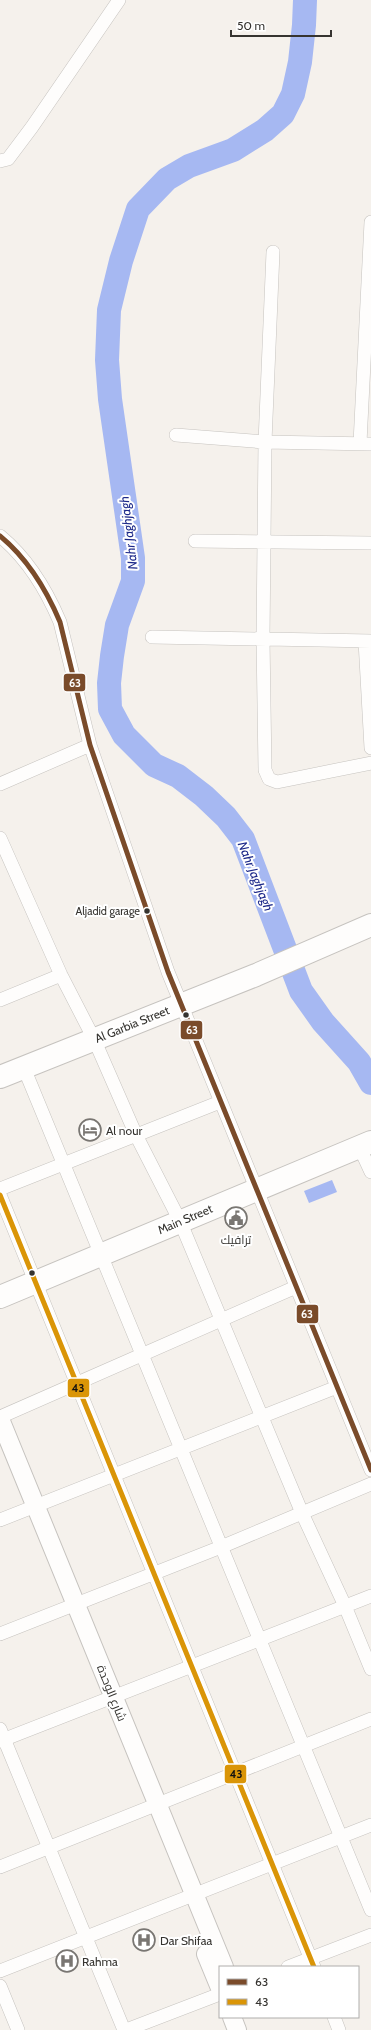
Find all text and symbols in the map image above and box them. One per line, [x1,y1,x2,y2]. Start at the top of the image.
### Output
scale bar [231,12,331,38]
text: 50 m [237,18,265,33]
water label: Nahr Jaghjagh [116,495,141,571]
line badge: 63 [63,673,86,692]
text: 63 [69,676,81,690]
water label: Nahr Jaghjagh [234,839,277,914]
place label: Aljadid garage [76,904,140,918]
marker: Aljadid garage [142,906,152,916]
street label: Al Garbia Street [93,1002,171,1046]
unlabelled marker [181,1010,191,1020]
line badge: 63 [180,1020,203,1040]
text: 63 [186,1023,198,1037]
hotel icon: Al nour [77,1117,103,1143]
place label: Al nour [106,1123,142,1138]
street label: Main Street [155,1201,215,1237]
public building icon: ترافيك [223,1205,249,1231]
place label: ترافيك [221,1232,252,1247]
unlabelled marker [27,1268,37,1278]
line badge: 63 [296,1304,319,1324]
text: 63 [301,1307,313,1321]
line badge: 43 [67,1378,90,1398]
text: 43 [72,1381,84,1395]
street label: شارع الوحدة [93,1663,130,1724]
line badge: 43 [224,1764,247,1784]
text: 43 [230,1767,242,1781]
hospital icon: Dar Shifaa [131,1927,157,1953]
place label: Dar Shifaa [160,1933,213,1948]
hospital icon: Rahma [54,1948,80,1974]
place label: Rahma [82,1954,118,1969]
legend [219,1966,359,2018]
text: 63 [255,1974,268,1989]
text: 43 [255,1994,268,2009]

